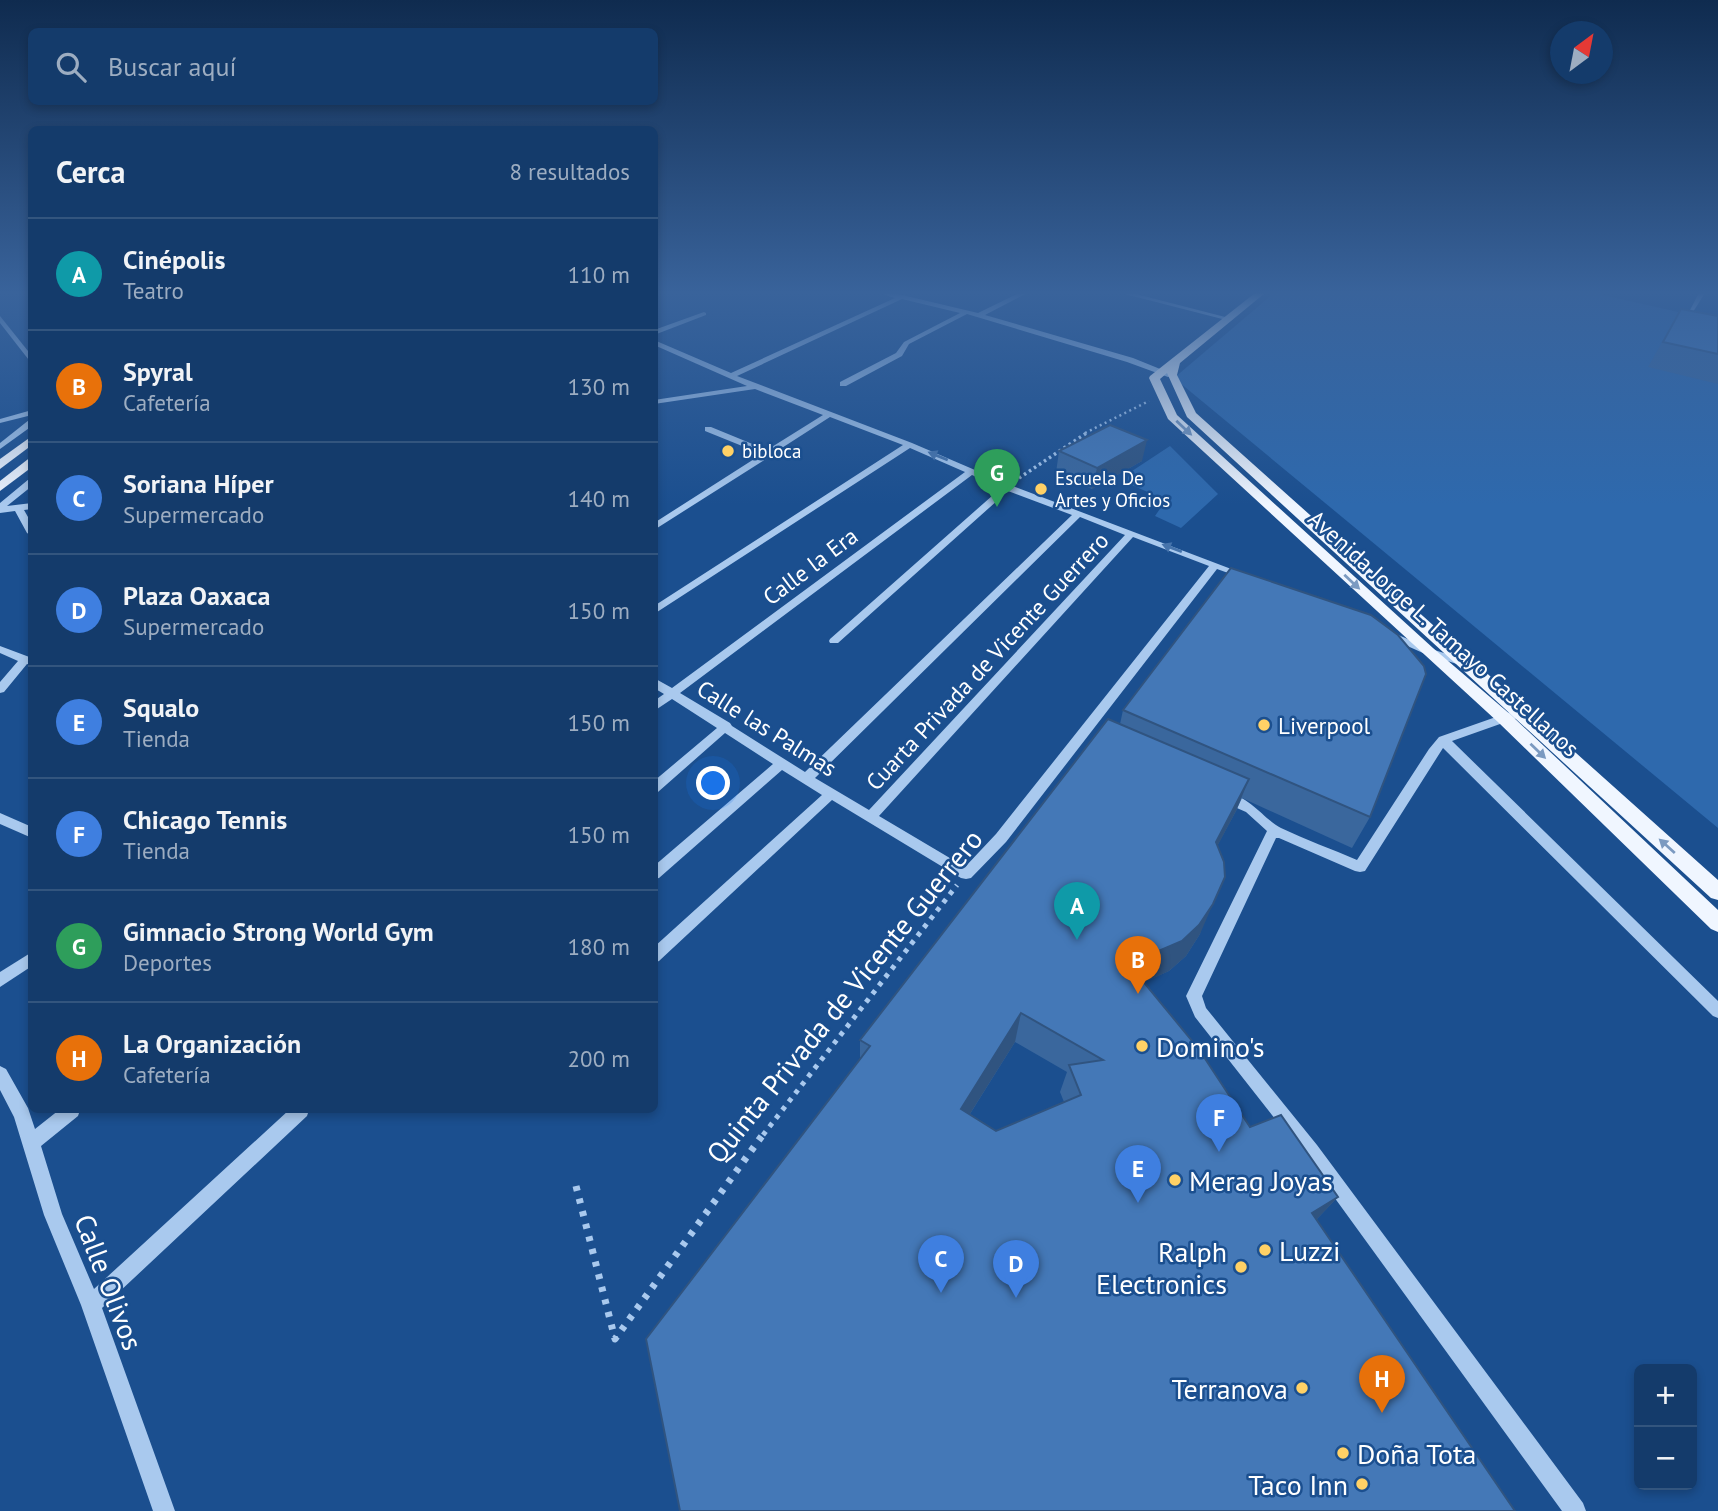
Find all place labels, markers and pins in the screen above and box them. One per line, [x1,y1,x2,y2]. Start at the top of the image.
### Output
place label: bibloca [742,439,801,463]
marker: bibloca [720,443,736,459]
pin: G [974,449,1020,507]
place label: Escuela De Artes y Oficios [1055,466,1170,512]
marker: Escuela De Artes y Oficios [1033,481,1049,497]
place label: Liverpool [1278,711,1370,740]
marker: Liverpool [1256,717,1272,733]
pin: A [1054,882,1100,940]
pin: B [1115,936,1161,994]
place label: Domino's [1156,1028,1265,1065]
marker: Domino's [1134,1038,1150,1054]
pin: F [1196,1094,1242,1152]
pin: E [1115,1145,1161,1203]
place label: Merag Joyas [1189,1162,1333,1199]
marker: Merag Joyas [1167,1172,1183,1188]
place label: Luzzi [1279,1232,1341,1269]
place label: Ralph Electronics [1096,1233,1227,1302]
pin: C [918,1235,964,1293]
pin: D [993,1240,1039,1298]
marker: Luzzi [1257,1242,1273,1258]
marker: Ralph Electronics [1233,1259,1249,1275]
pin: H [1359,1355,1405,1413]
place label: Terranova [1172,1370,1288,1407]
marker: Terranova [1294,1380,1310,1396]
place label: Doña Tota [1357,1435,1476,1472]
marker: Doña Tota [1335,1445,1351,1461]
place label: Taco Inn [1248,1466,1348,1503]
marker: Taco Inn [1354,1476,1370,1492]

